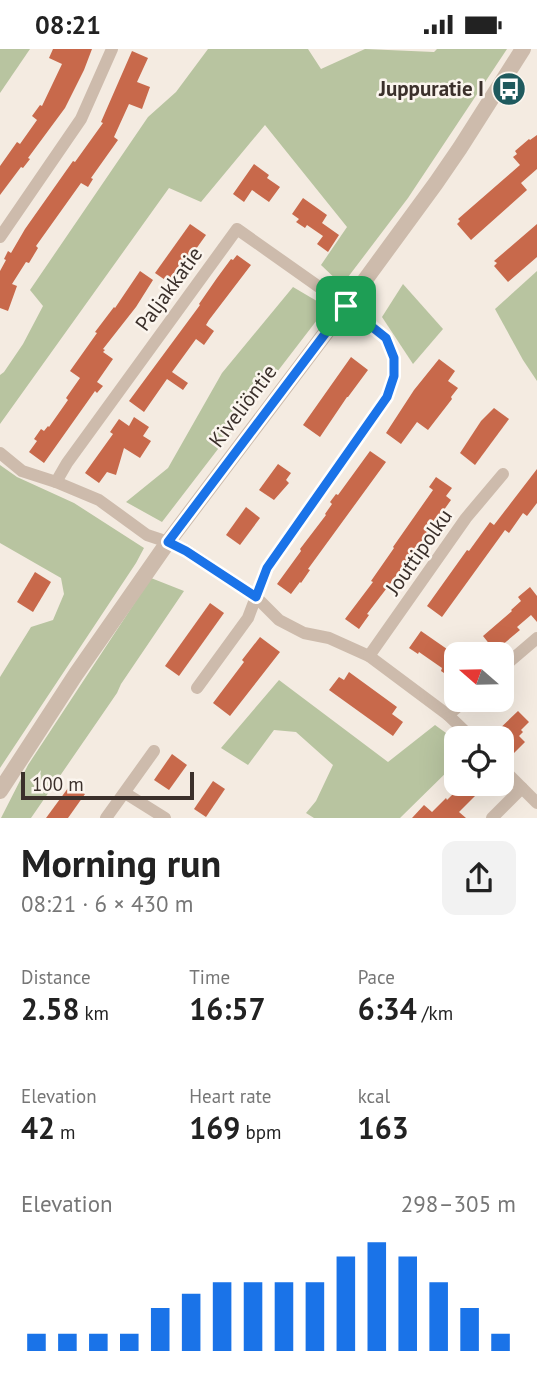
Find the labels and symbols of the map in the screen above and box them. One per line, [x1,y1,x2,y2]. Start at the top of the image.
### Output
bus stop icon: Juppuratie I [490,70,528,108]
place label: Juppuratie I [378,75,484,102]
street label: Paljakkatie [129,241,208,336]
pin [316,276,376,336]
street label: Kiveliöntie [203,359,283,453]
street label: Jouttipolku [379,504,458,601]
north arrow [444,642,514,712]
scale bar [21,769,194,801]

